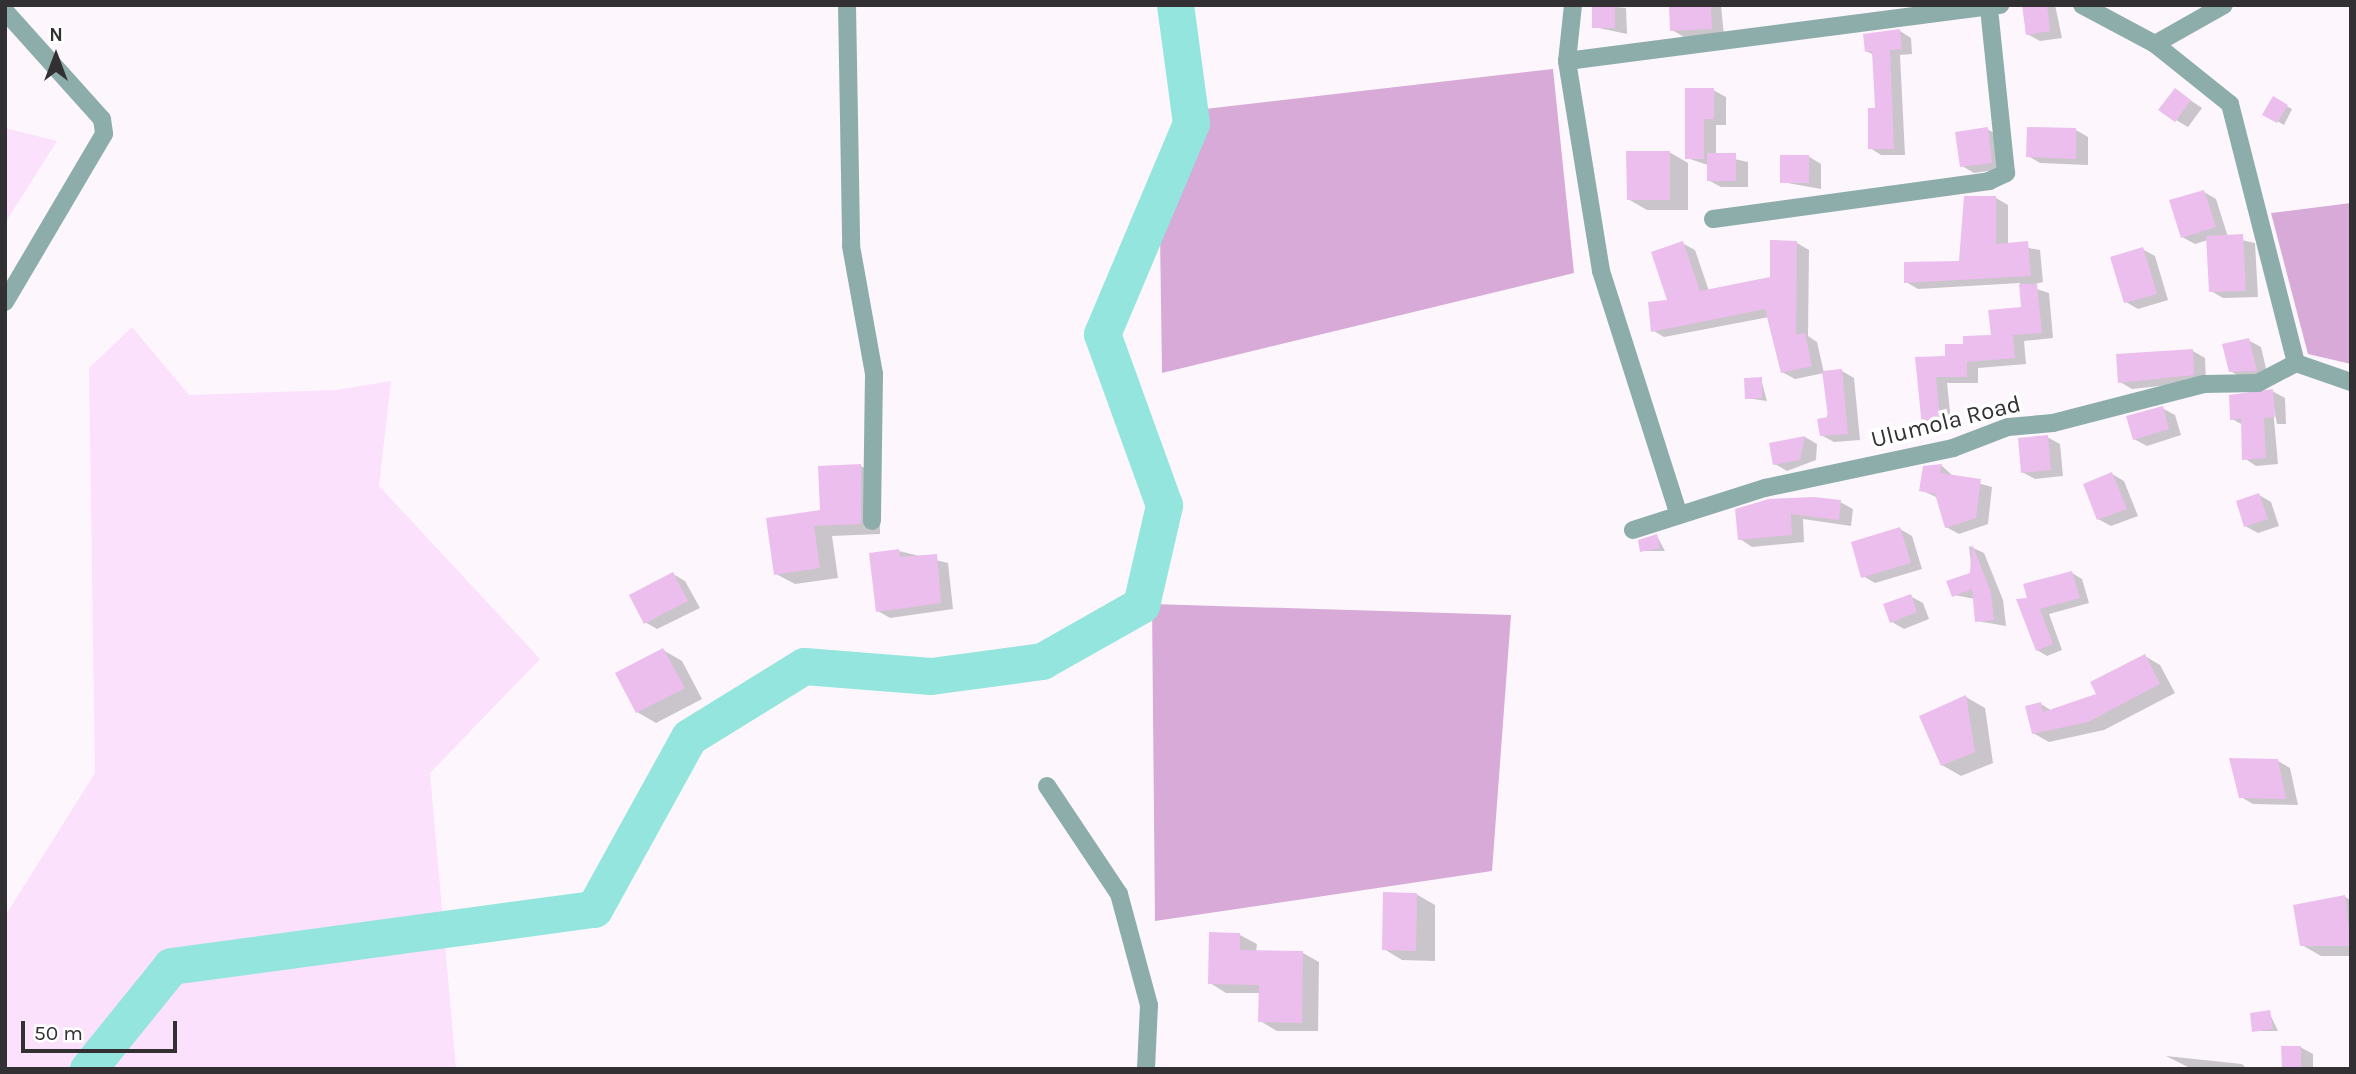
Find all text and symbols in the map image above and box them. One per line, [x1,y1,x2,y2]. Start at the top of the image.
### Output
north arrow [21,21,91,91]
text: N [49,24,63,46]
street label: Ulumola Road [1868,389,2024,455]
scale bar [24,1007,180,1052]
text: 50 m [34,1021,83,1045]

